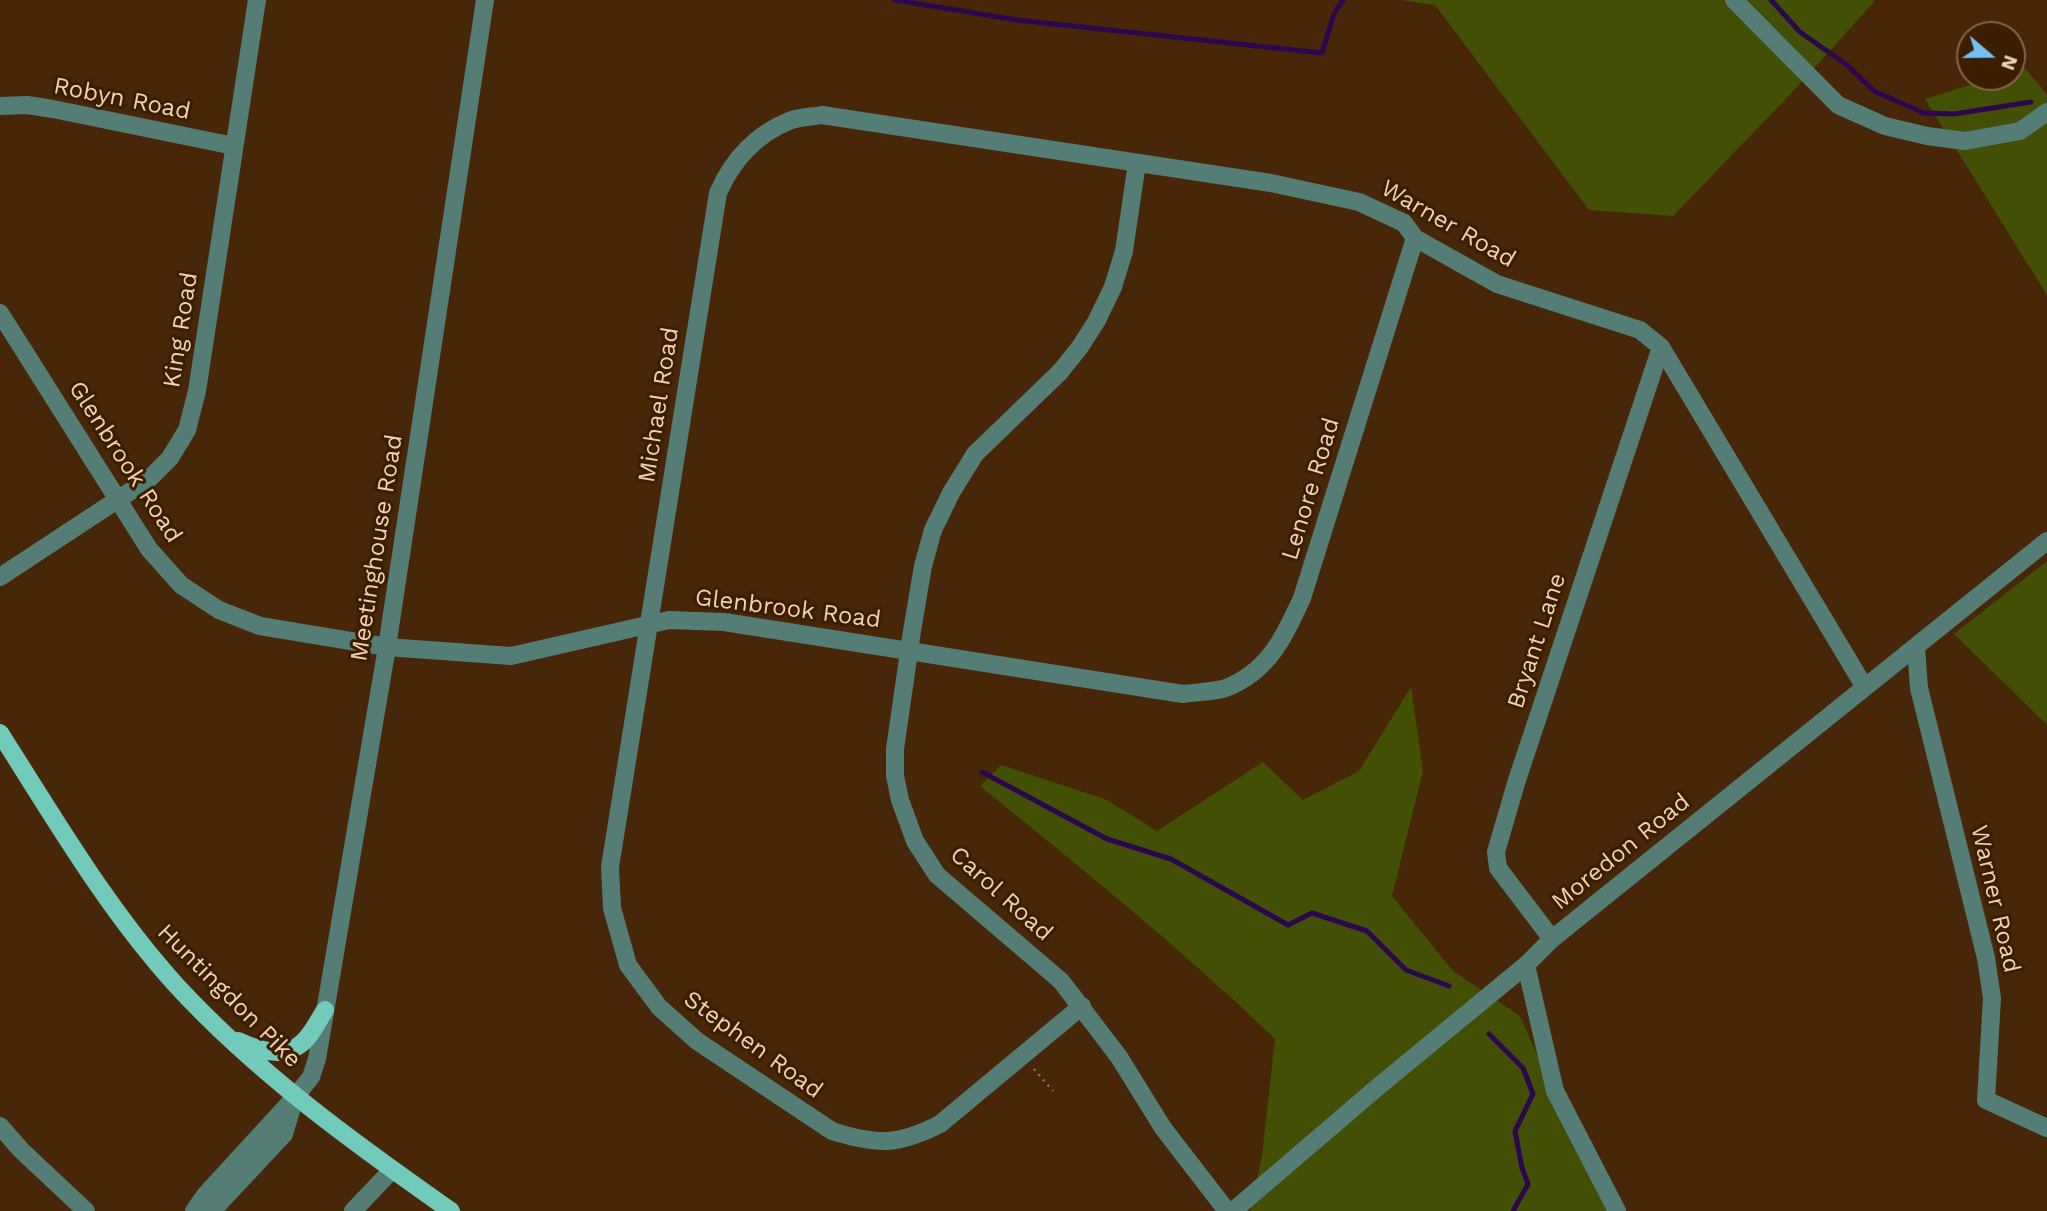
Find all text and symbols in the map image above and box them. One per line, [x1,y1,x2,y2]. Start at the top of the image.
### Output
north arrow [1956,21,2026,91]
text: N [1996,52,2023,73]
street label: Robyn Road [51,72,193,126]
street label: Warner Road [1376,174,1520,274]
street label: King Road [158,270,204,390]
street label: Michael Road [633,325,685,485]
street label: Glenbrook Road [62,376,188,548]
street label: Lenore Road [1276,414,1346,564]
street label: Meetinghouse Road [345,433,409,663]
street label: Bryant Lane [1502,570,1572,712]
street label: Glenbrook Road [693,583,883,635]
street label: Moredon Road [1546,788,1696,916]
street label: Warner Road [1964,822,2026,976]
street label: Carol Road [944,840,1058,948]
street label: Huntingdon Pike [151,918,307,1074]
street label: Stephen Road [678,985,828,1105]

